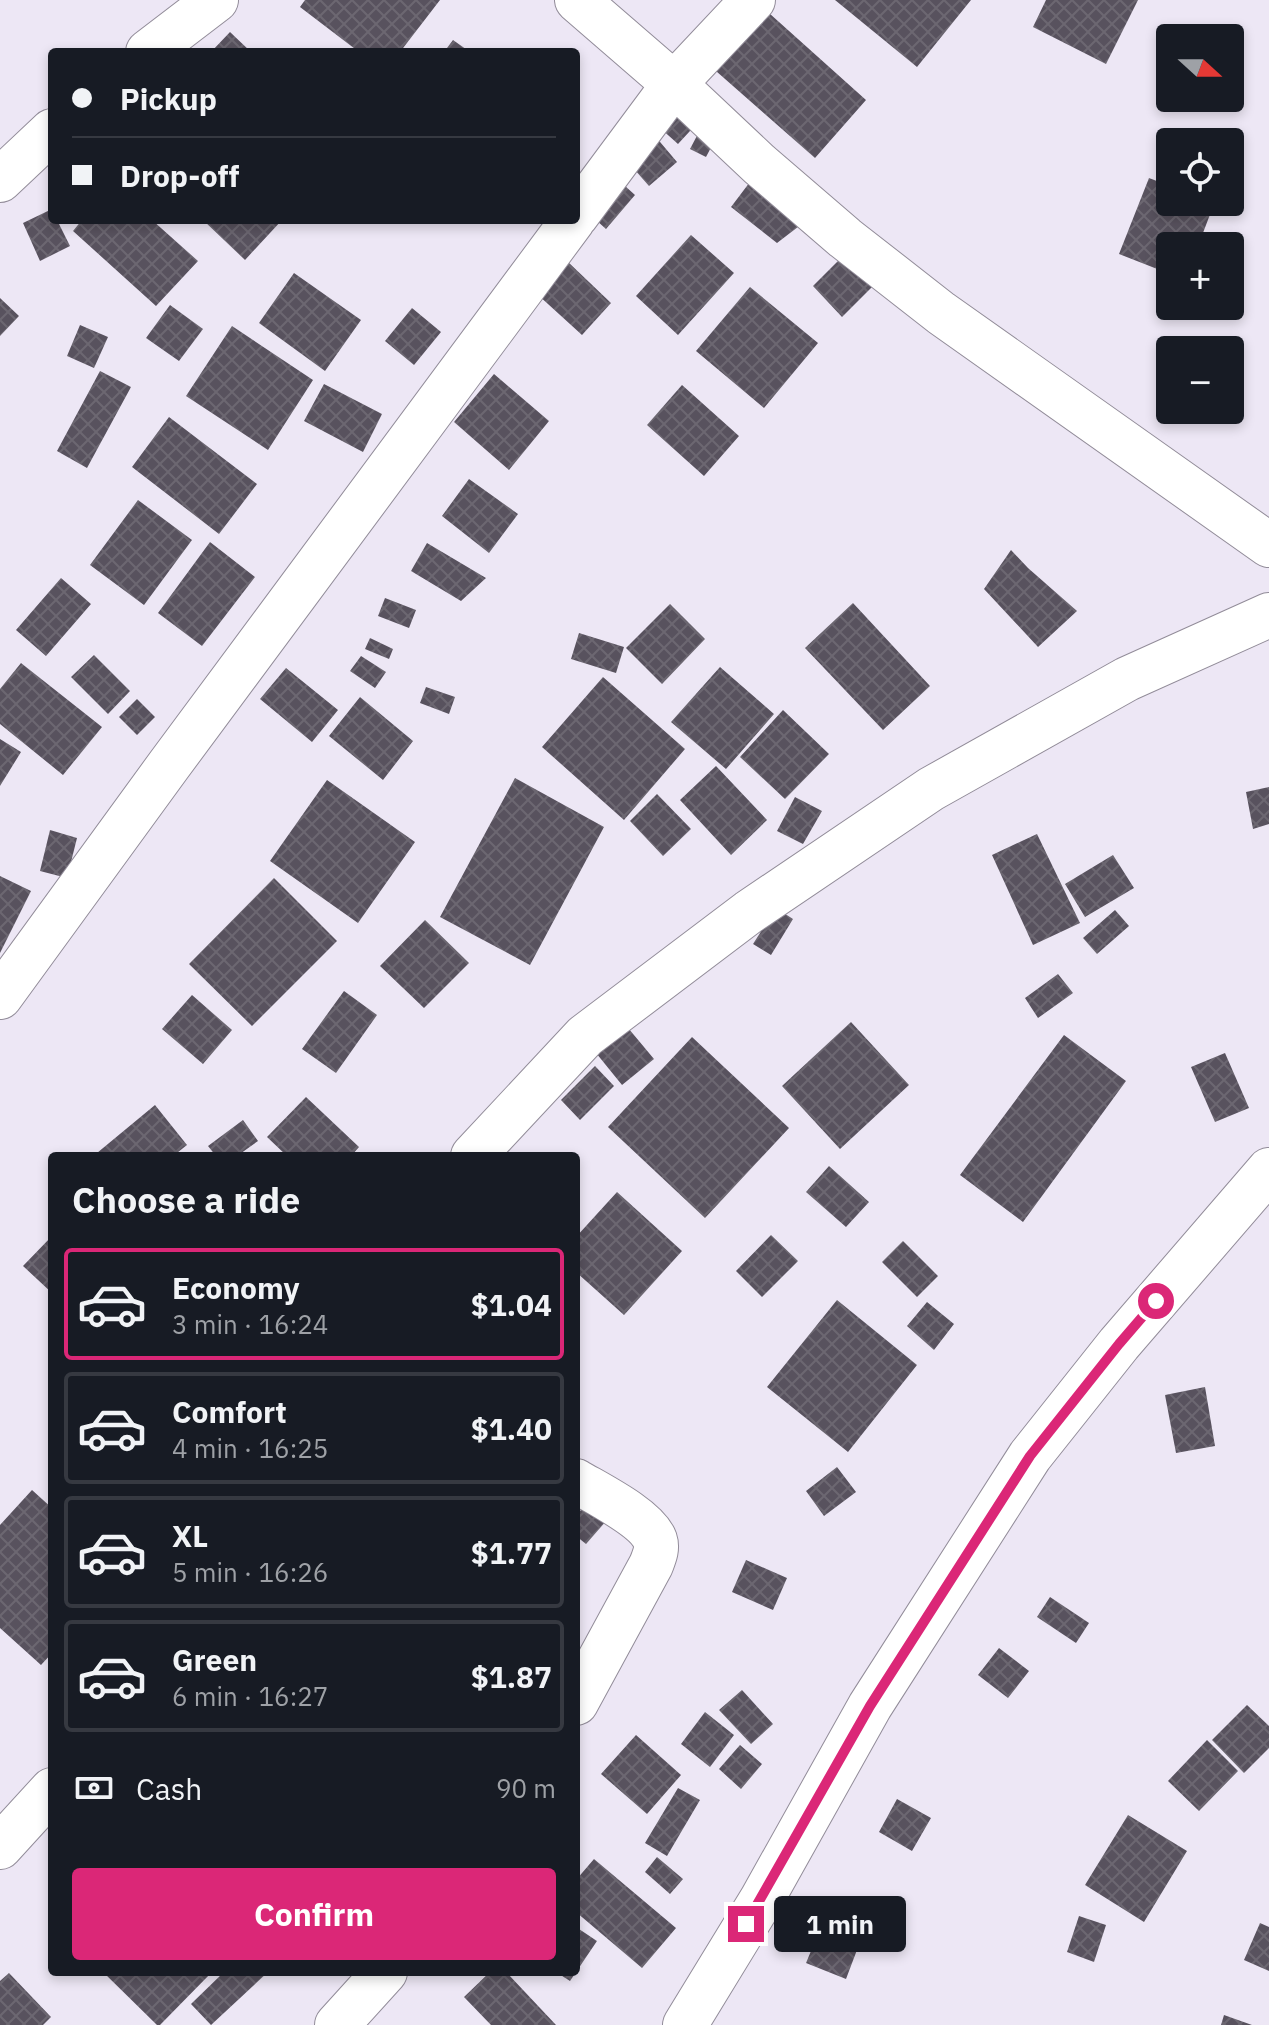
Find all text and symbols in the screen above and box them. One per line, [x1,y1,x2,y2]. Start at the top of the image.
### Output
north arrow [1156,24,1244,112]
map controls [1156,24,1244,424]
text: Pickup [120,79,217,118]
button: locate [1156,128,1244,216]
text: Drop-off [120,156,239,195]
button: + [1156,232,1244,320]
button: − [1156,336,1244,424]
text: Choose a ride [72,1176,300,1223]
icon: car [76,1268,148,1340]
text: Economy [172,1268,300,1307]
route start [1138,1283,1174,1319]
text: $1.04 [471,1285,552,1324]
text: 3 min · 16:24 [172,1307,328,1341]
icon: car [76,1392,148,1464]
text: Comfort [172,1392,287,1431]
text: $1.40 [471,1409,552,1448]
text: 4 min · 16:25 [172,1431,328,1465]
icon: car [76,1516,148,1588]
text: XL [172,1516,208,1555]
text: $1.77 [471,1533,552,1572]
text: 5 min · 16:26 [172,1555,328,1589]
icon: car [76,1640,148,1712]
text: Green [172,1640,257,1679]
text: $1.87 [471,1657,552,1696]
text: 6 min · 16:27 [172,1679,328,1713]
icon: cash [72,1766,116,1810]
text: Cash [136,1769,202,1808]
text: 90 m [496,1771,556,1805]
button: Confirm [72,1868,556,1960]
callout: 1 min [774,1896,906,1952]
route end [728,1906,764,1942]
text: 1 min [806,1907,874,1941]

